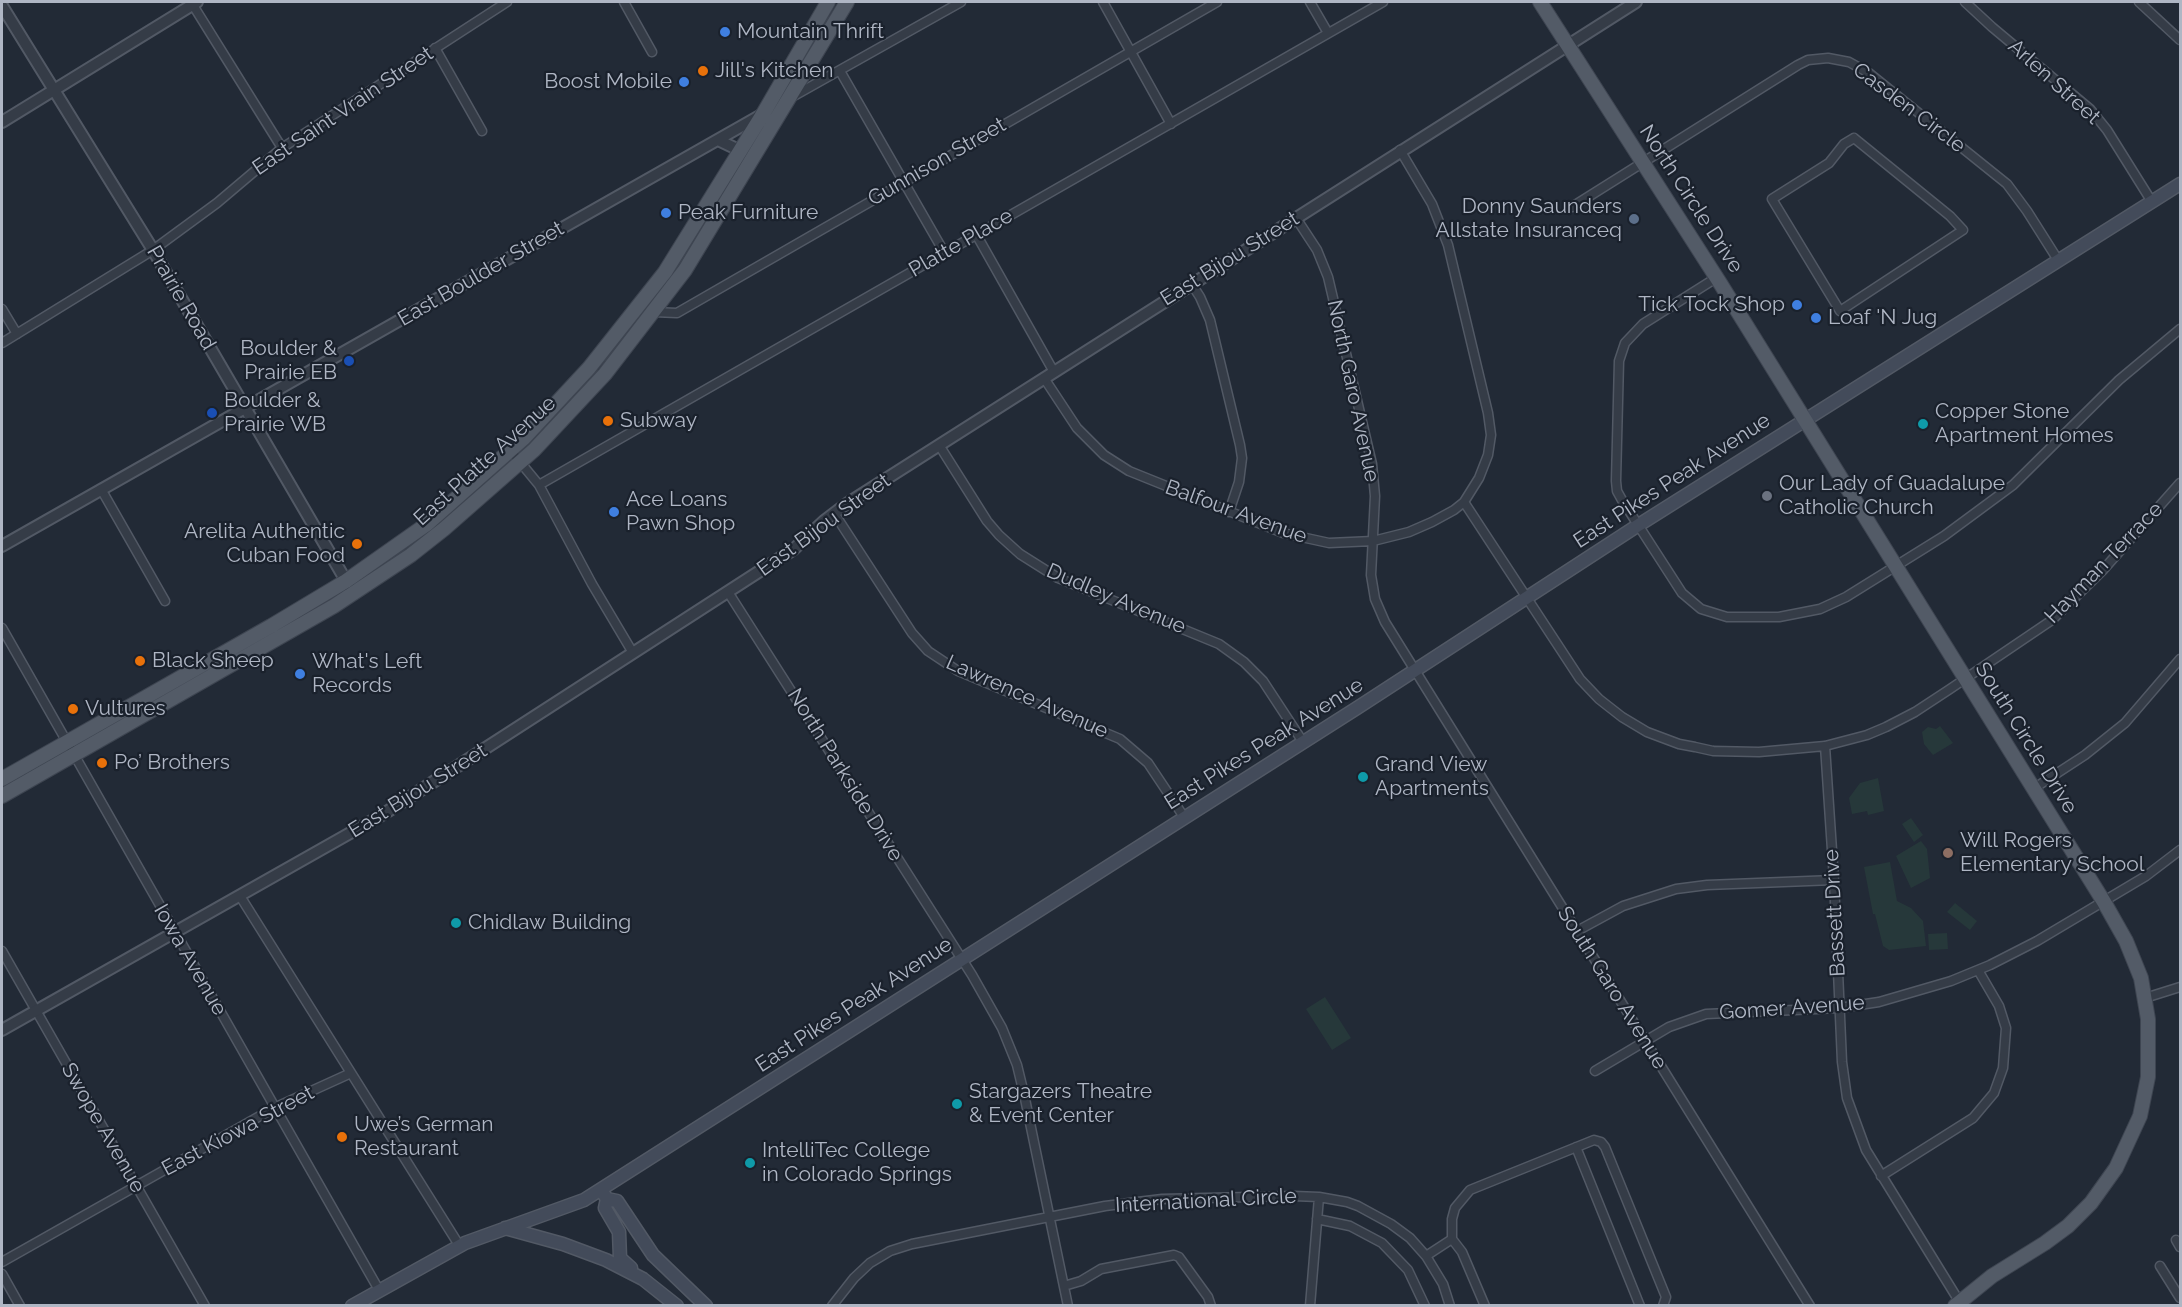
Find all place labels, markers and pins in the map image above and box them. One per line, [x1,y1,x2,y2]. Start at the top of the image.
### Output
place label: Mountain Thrift [737,19,884,45]
marker: Mountain Thrift [718,25,732,39]
place label: Jill's Kitchen [715,58,834,84]
marker: Jill's Kitchen [696,64,710,78]
place label: Boost Mobile [544,69,672,95]
marker: Boost Mobile [677,75,691,89]
place label: Donny Saunders Allstate Insuranceq [1436,194,1622,244]
place label: Peak Furniture [678,200,818,226]
marker: Peak Furniture [659,206,673,220]
marker: Donny Saunders Allstate Insuranceq [1627,212,1641,226]
place label: Tick Tock Shop [1638,292,1785,318]
marker: Tick Tock Shop [1790,298,1804,312]
place label: Loaf 'N Jug [1828,305,1937,331]
marker: Loaf 'N Jug [1809,311,1823,325]
place label: Boulder & Prairie EB [240,336,337,386]
marker: Boulder & Prairie EB [342,354,356,368]
place label: Boulder & Prairie WB [224,388,326,438]
place label: Copper Stone Apartment Homes [1935,399,2114,449]
marker: Boulder & Prairie WB [205,406,219,420]
place label: Subway [620,408,697,434]
marker: Subway [601,414,615,428]
marker: Copper Stone Apartment Homes [1916,417,1930,431]
place label: Our Lady of Guadalupe Catholic Church [1779,471,2005,521]
place label: Ace Loans Pawn Shop [626,487,735,537]
marker: Our Lady of Guadalupe Catholic Church [1760,489,1774,503]
marker: Ace Loans Pawn Shop [607,505,621,519]
place label: Arelita Authentic Cuban Food [184,519,345,569]
marker: Arelita Authentic Cuban Food [350,537,364,551]
place label: Black Sheep [152,648,274,674]
place label: What's Left Records [312,649,422,699]
marker: Black Sheep [133,654,147,668]
marker: What's Left Records [293,667,307,681]
place label: Vultures [85,696,166,722]
marker: Vultures [66,702,80,716]
place label: Po’ Brothers [114,750,230,776]
place label: Grand View Apartments [1375,752,1489,802]
marker: Po’ Brothers [95,756,109,770]
marker: Grand View Apartments [1356,770,1370,784]
place label: Will Rogers Elementary School [1960,828,2144,878]
marker: Will Rogers Elementary School [1941,846,1955,860]
place label: Chidlaw Building [468,910,631,936]
marker: Chidlaw Building [449,916,463,930]
place label: Stargazers Theatre & Event Center [969,1079,1152,1129]
marker: Stargazers Theatre & Event Center [950,1097,964,1111]
place label: Uwe’s German Restaurant [354,1112,494,1162]
marker: Uwe’s German Restaurant [335,1130,349,1144]
place label: IntelliTec College in Colorado Springs [762,1138,952,1188]
marker: IntelliTec College in Colorado Springs [743,1156,757,1170]

